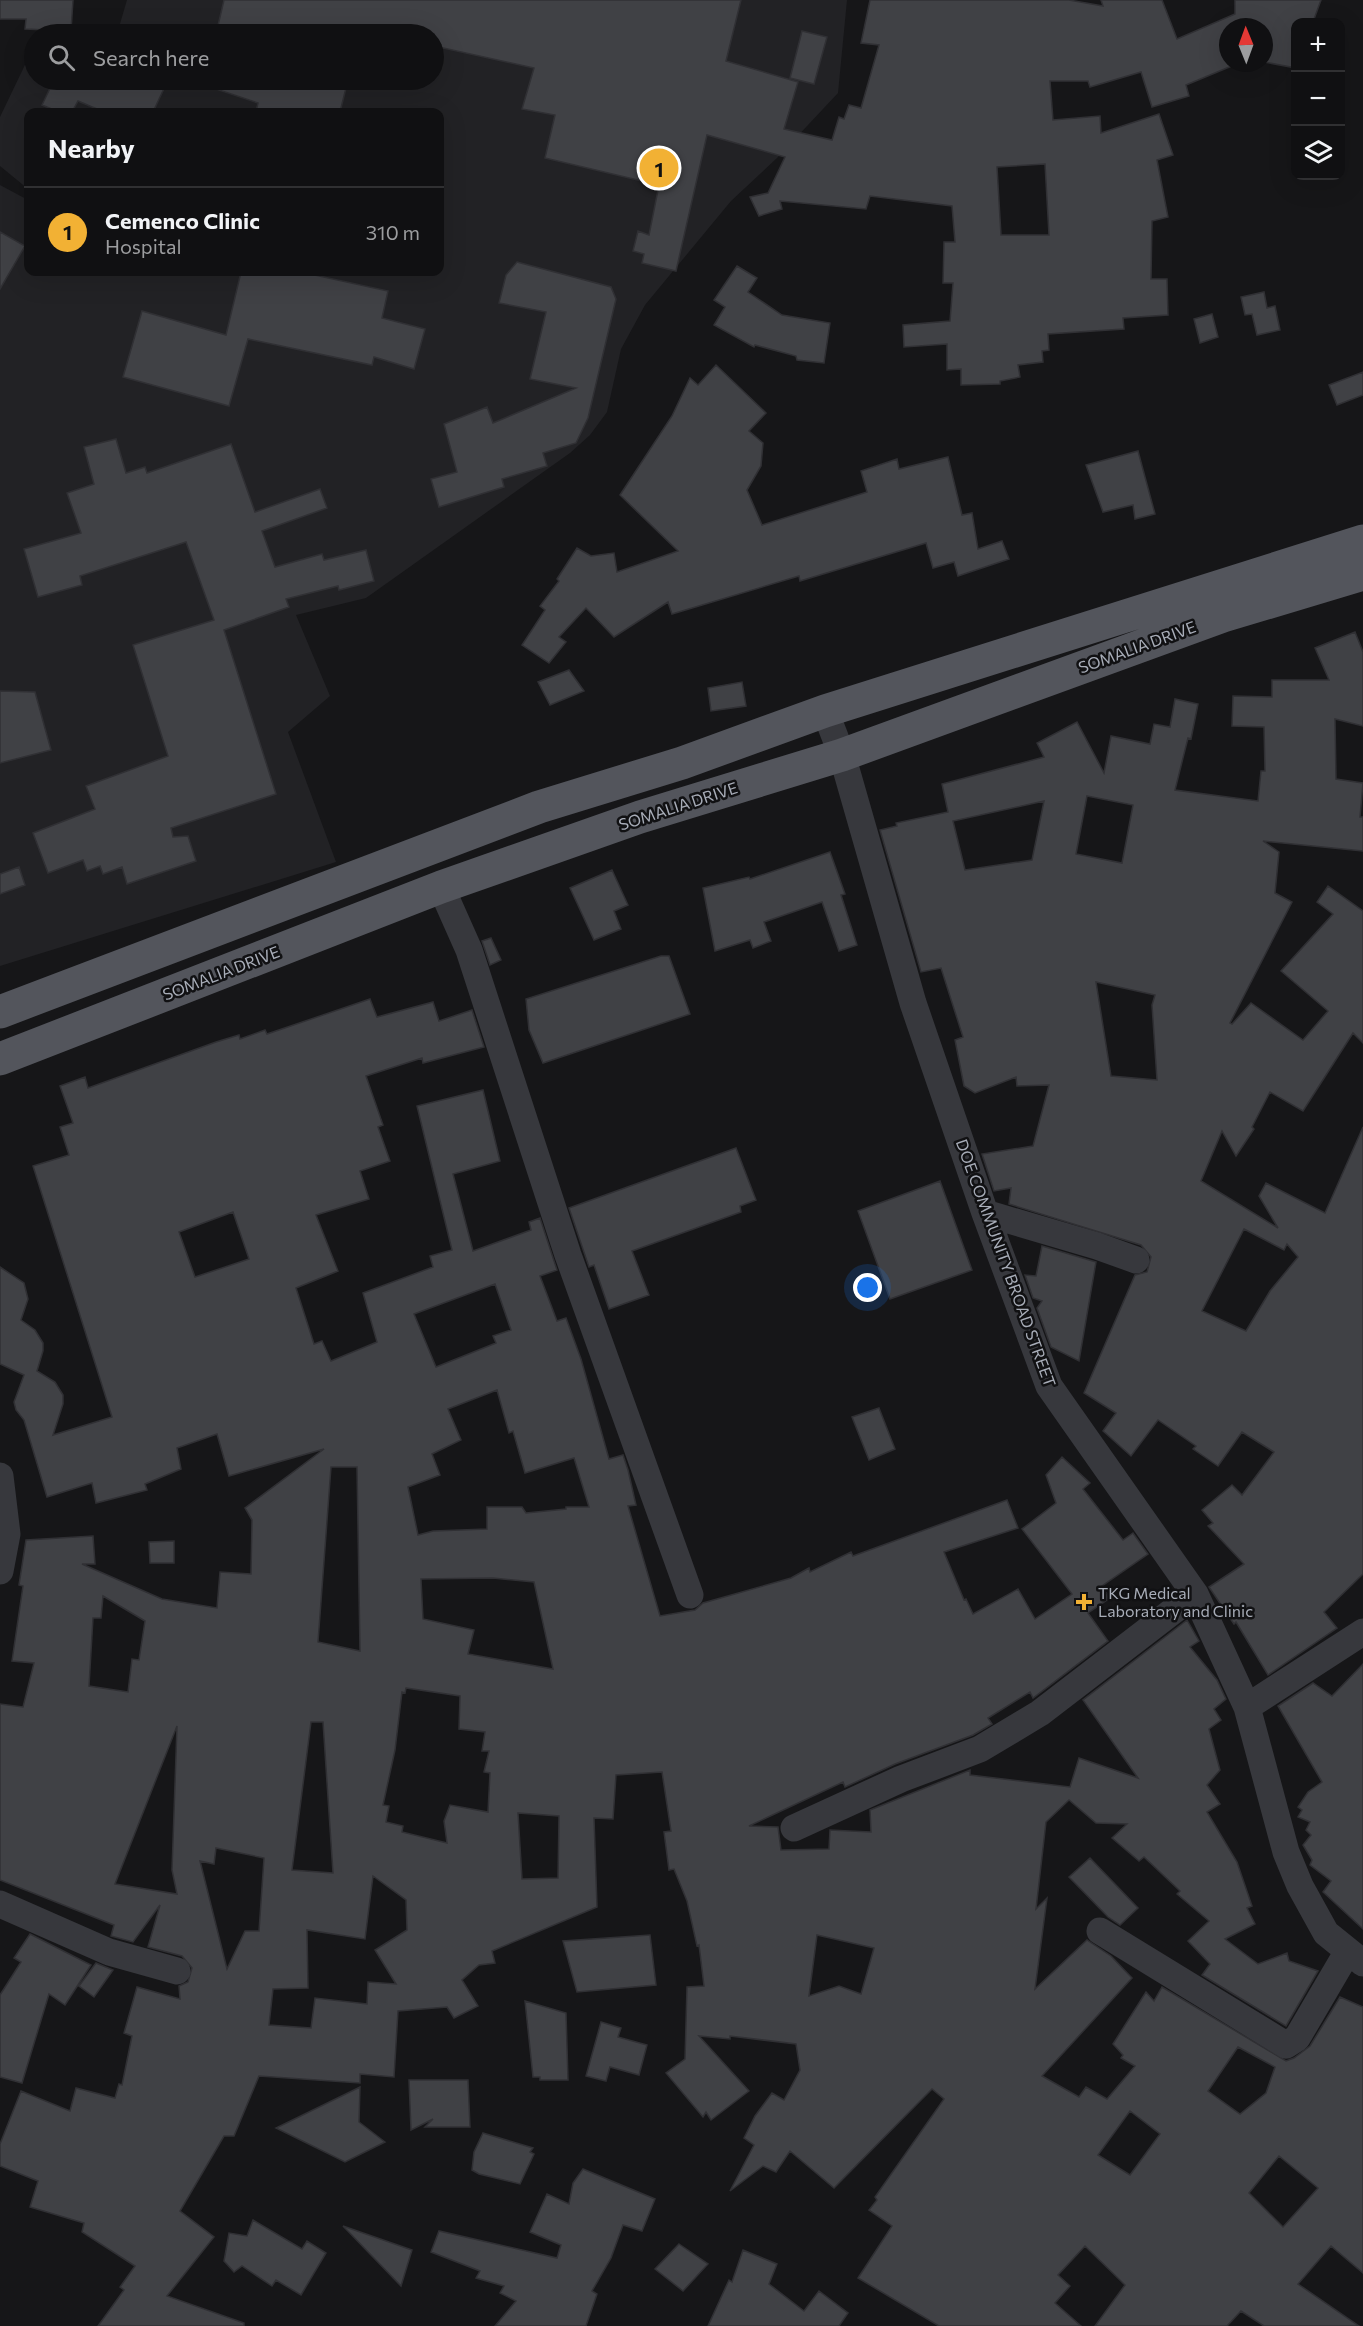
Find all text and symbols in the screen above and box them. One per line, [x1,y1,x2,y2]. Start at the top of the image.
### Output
north arrow [1219,18,1273,72]
map controls [1291,18,1345,180]
button: + [1291,18,1345,72]
search box [24,24,444,90]
icon: search [45,41,78,74]
text: Search here [93,44,209,71]
button: − [1291,72,1345,126]
button: layers [1291,126,1345,180]
text: Nearby [48,132,135,163]
pin: 1 [640,146,678,190]
text: Cemenco Clinic [105,207,260,234]
text: 1 [63,220,72,244]
text: 310 m [366,220,420,244]
text: Hospital [105,234,182,258]
street label: SOMALIA DRIVE [1075,616,1198,677]
street label: SOMALIA DRIVE [616,777,740,834]
street label: SOMALIA DRIVE [160,941,282,1004]
street label: DOE COMMUNITY BROAD STREET [953,1136,1060,1389]
your location [853,1273,882,1302]
place label: TKG Medical Laboratory and Clinic [1098,1583,1253,1620]
marker: TKG Medical Laboratory and Clinic [1075,1593,1093,1611]

